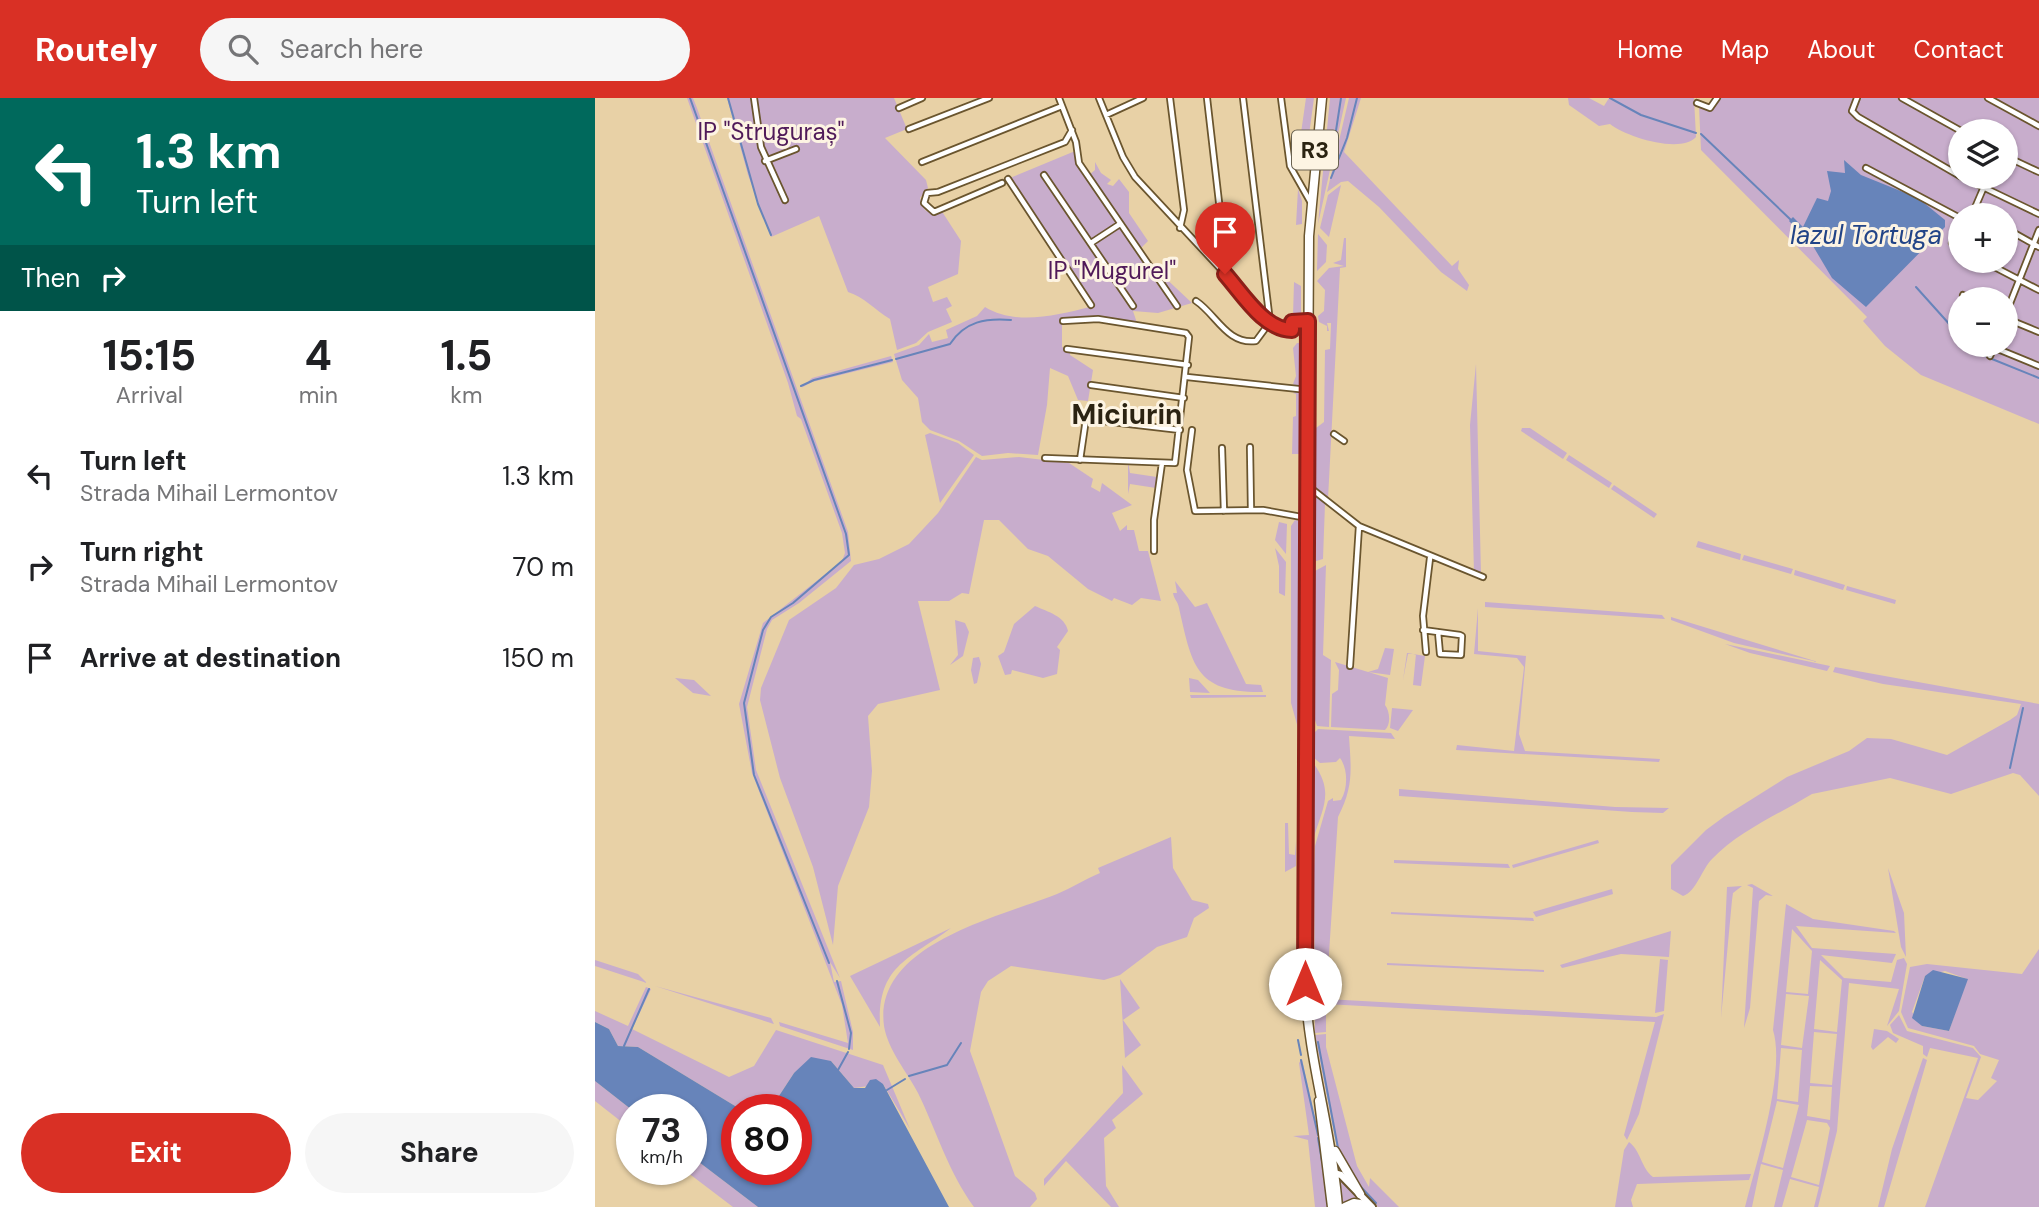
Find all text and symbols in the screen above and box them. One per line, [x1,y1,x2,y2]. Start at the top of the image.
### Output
search box [200,18,690,81]
text: Routely [35,28,158,71]
icon: search [224,30,262,68]
text: Search here [280,32,423,66]
text: Home [1617,34,1683,65]
text: Map [1721,34,1769,65]
text: About [1807,34,1876,65]
text: Contact [1914,34,2004,65]
park label: IP "Struguraș" [698,116,844,147]
text: 1.3 km [136,119,282,183]
map controls [1948,119,2018,357]
button: layers [1948,119,2018,189]
icon: left [21,126,112,217]
road number: R3 [1292,130,1338,170]
text: Turn left [136,181,258,223]
pin [1195,202,1255,274]
button: + [1948,203,2018,273]
icon: arrive [1206,213,1244,251]
water label: Iazul Tortuga [1790,218,1942,252]
park label: IP "Mugurel" [1048,255,1176,286]
icon: right [94,259,132,297]
text: Then [21,261,80,295]
button: − [1948,287,2018,357]
text: 15:15 [103,328,196,383]
text: 4 [305,328,332,383]
text: 1.5 [440,328,492,383]
text: Arrival [116,380,183,410]
text: min [299,380,338,410]
text: km [450,380,482,410]
district label: Miciurin [1072,396,1182,433]
text: Turn left [80,444,187,478]
icon: left [21,457,59,495]
text: 1.3 km [502,459,574,493]
text: Strada Mihail Lermontov [80,478,338,508]
text: Turn right [80,535,204,569]
icon: right [21,548,59,586]
text: 70 m [513,550,574,584]
text: Strada Mihail Lermontov [80,569,338,599]
icon: arrive [21,639,59,677]
text: Arrive at destination [80,641,341,675]
text: 150 m [502,641,574,675]
position arrow [1268,947,1342,1021]
speed limit sign: 80 [721,1094,812,1185]
text: 73 [642,1107,681,1153]
button: Exit [21,1113,291,1193]
button: Share [305,1113,574,1193]
text: km/h [640,1145,683,1169]

